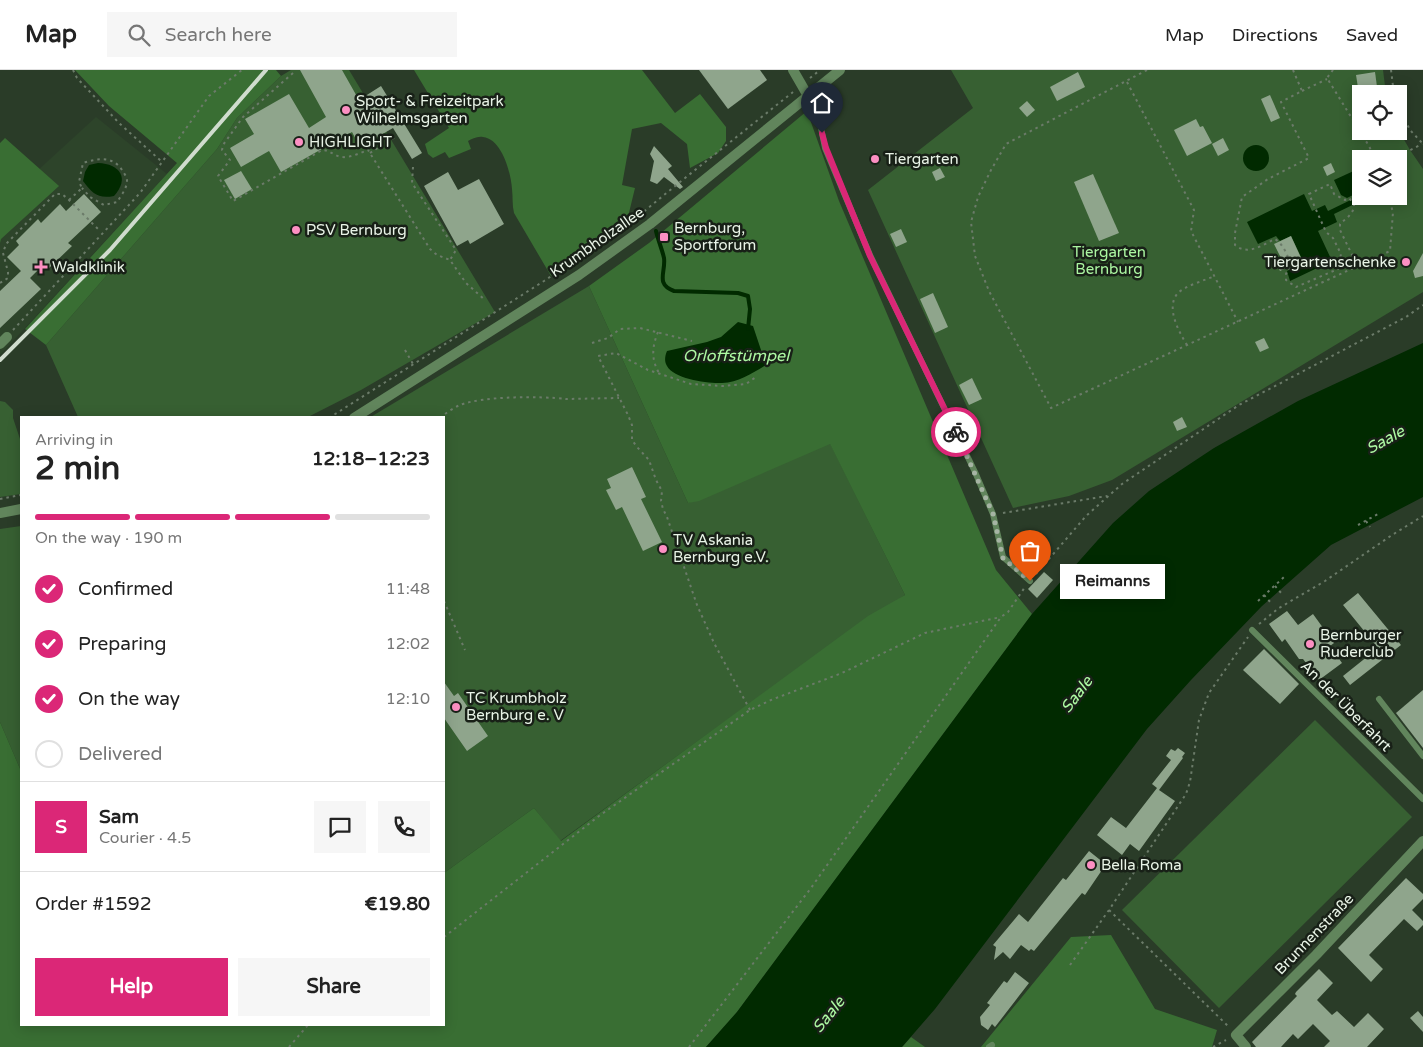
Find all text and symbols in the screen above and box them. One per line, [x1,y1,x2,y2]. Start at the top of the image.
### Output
search box [107,12,457,57]
text: Map [25,20,77,49]
icon: search [125,21,153,49]
text: Search here [165,24,272,46]
text: Map [1165,24,1204,46]
text: Directions [1232,24,1318,46]
text: Saved [1346,24,1398,46]
pin [801,82,843,133]
map controls [1352,85,1407,205]
button: locate [1352,85,1407,140]
icon: home [808,89,836,117]
place label: Sport- & Freizeitpark Wilhelmsgarten [356,92,504,127]
marker: Sport- & Freizeitpark Wilhelmsgarten [340,104,352,116]
place label: HIGHLIGHT [309,133,392,151]
marker: HIGHLIGHT [293,136,305,148]
place label: Tiergarten [885,150,959,168]
button: layers [1352,150,1407,205]
marker: Tiergarten [869,153,881,165]
street label: Krumbholzallee [547,203,647,281]
place label: Bernburg, Sportforum [674,219,756,254]
place label: PSV Bernburg [306,221,407,239]
marker: PSV Bernburg [290,224,302,236]
marker: Bernburg, Sportforum [658,231,670,243]
park label: Tiergarten Bernburg [1072,243,1146,278]
place label: Tiergartenschenke [1264,253,1396,271]
marker: Tiergartenschenke [1400,256,1412,268]
place label: Waldklinik [52,258,125,276]
marker: Waldklinik [34,260,48,274]
water label: Orloffstümpel [683,346,791,366]
courier [931,407,981,457]
icon: bike [942,418,970,446]
water label: Saale [1363,421,1409,459]
text: Arriving in [35,430,113,450]
text: 12:18–12:23 [312,448,430,470]
text: 2 min [35,450,120,488]
text: On the way · 190 m [35,528,182,548]
pin [1009,530,1051,581]
place label: TV Askania Bernburg e.V. [673,531,769,566]
icon: bag [1016,537,1044,565]
marker: TV Askania Bernburg e.V. [657,543,669,555]
callout: Reimanns [1060,564,1165,598]
text: Reimanns [1075,571,1150,591]
icon: check [35,575,63,603]
text: Confirmed [78,578,173,600]
text: 11:48 [386,579,430,599]
place label: Bernburger Ruderclub [1320,626,1402,661]
icon: check [35,630,63,658]
text: Preparing [78,633,167,655]
text: 12:02 [386,634,430,654]
marker: Bernburger Ruderclub [1304,638,1316,650]
street label: An der Überfahrt [1297,657,1395,755]
water label: Saale [1057,672,1098,717]
icon: check [35,685,63,713]
text: On the way [78,688,180,710]
text: 12:10 [386,689,430,709]
place label: TC Krumbholz Bernburg e. V [466,689,567,724]
marker: TC Krumbholz Bernburg e. V [450,701,462,713]
text: Delivered [78,743,163,765]
button: chat [314,801,366,853]
button: phone [378,801,430,853]
text: Sam [99,806,139,828]
text: S [55,816,67,838]
text: Courier · 4.5 [99,828,191,848]
place label: Bella Roma [1101,856,1182,874]
marker: Bella Roma [1085,859,1097,871]
street label: Brunnenstraße [1271,890,1357,978]
text: Order #1592 [35,893,152,915]
text: €19.80 [364,893,430,915]
button: Help [35,958,228,1016]
button: Share [238,958,430,1016]
water label: Saale [808,992,850,1037]

